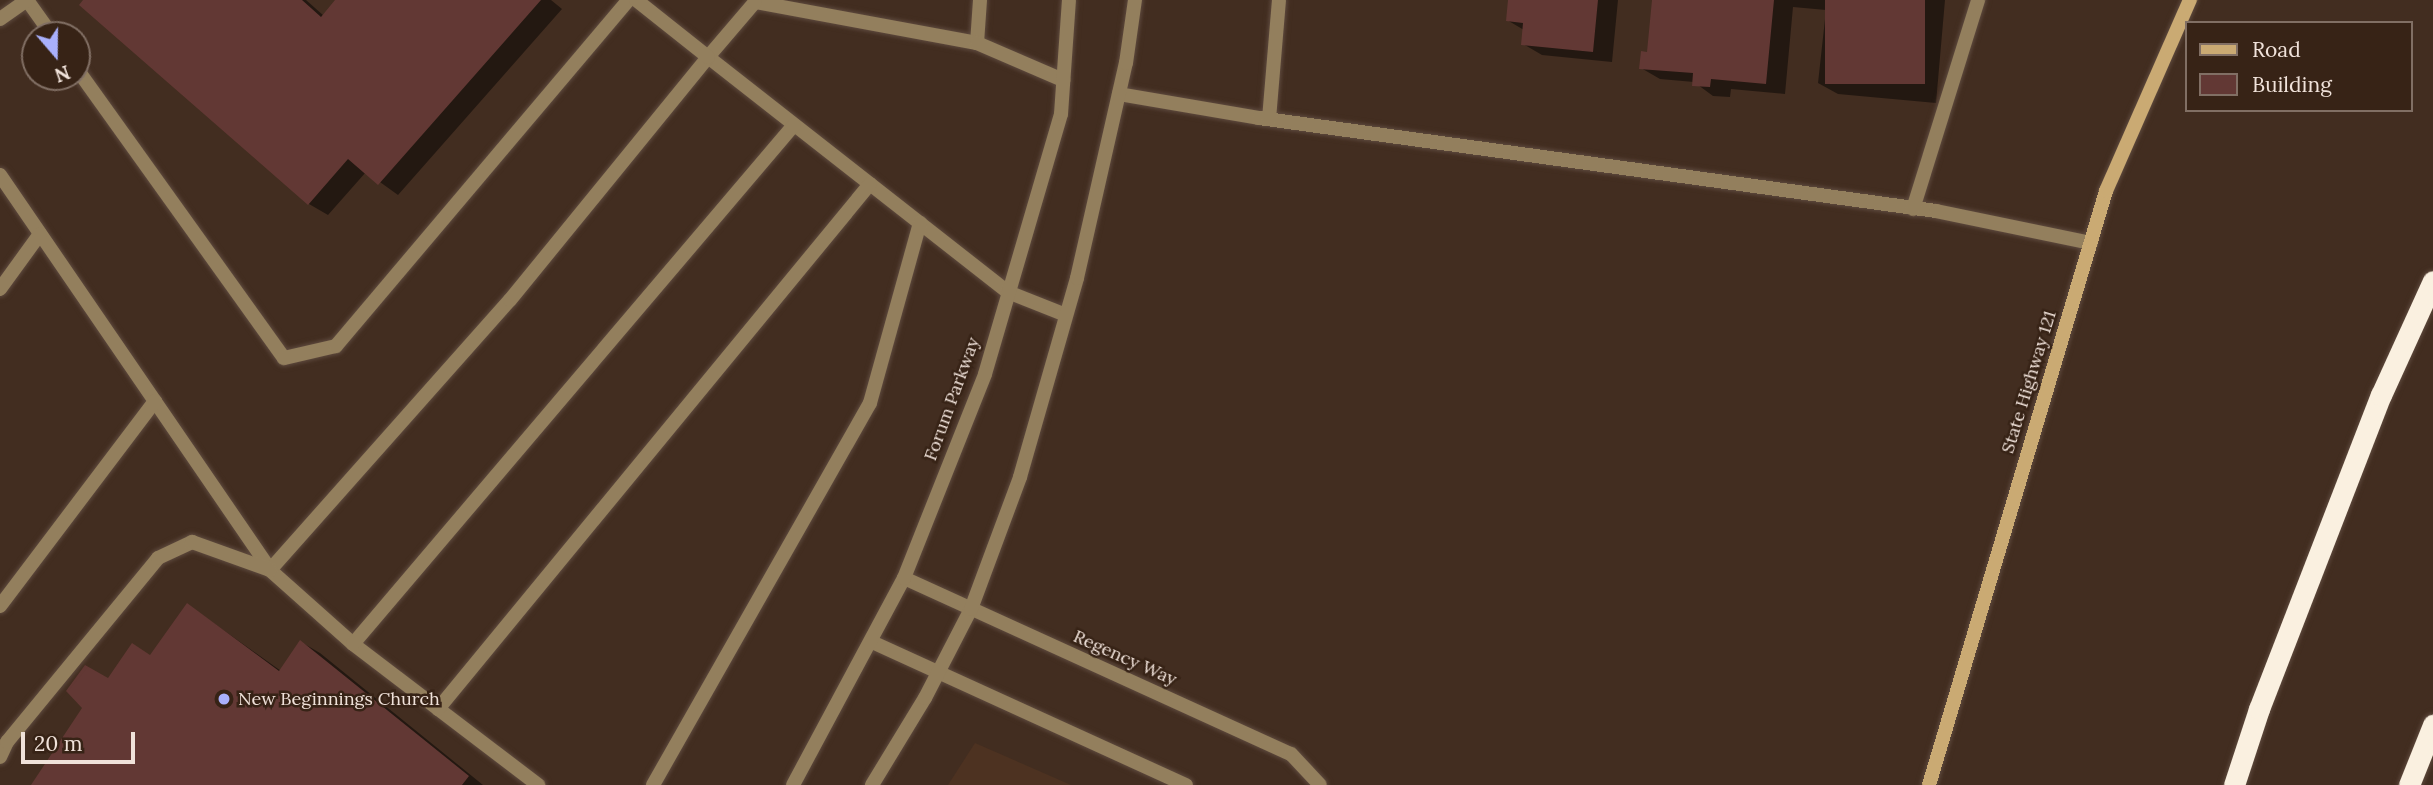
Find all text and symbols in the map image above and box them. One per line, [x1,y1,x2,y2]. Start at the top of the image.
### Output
north arrow [21,21,91,91]
legend [2184,21,2412,112]
text: Road [2252,36,2301,63]
text: N [51,60,74,88]
text: Building [2252,71,2332,98]
street label: State Highway 121 [1997,308,2061,456]
street label: Forum Parkway [920,334,984,464]
street label: Regency Way [1070,626,1180,690]
place label: New Beginnings Church [238,688,440,710]
marker: New Beginnings Church [216,691,232,707]
scale bar [24,718,138,762]
text: 20 m [34,730,83,757]

